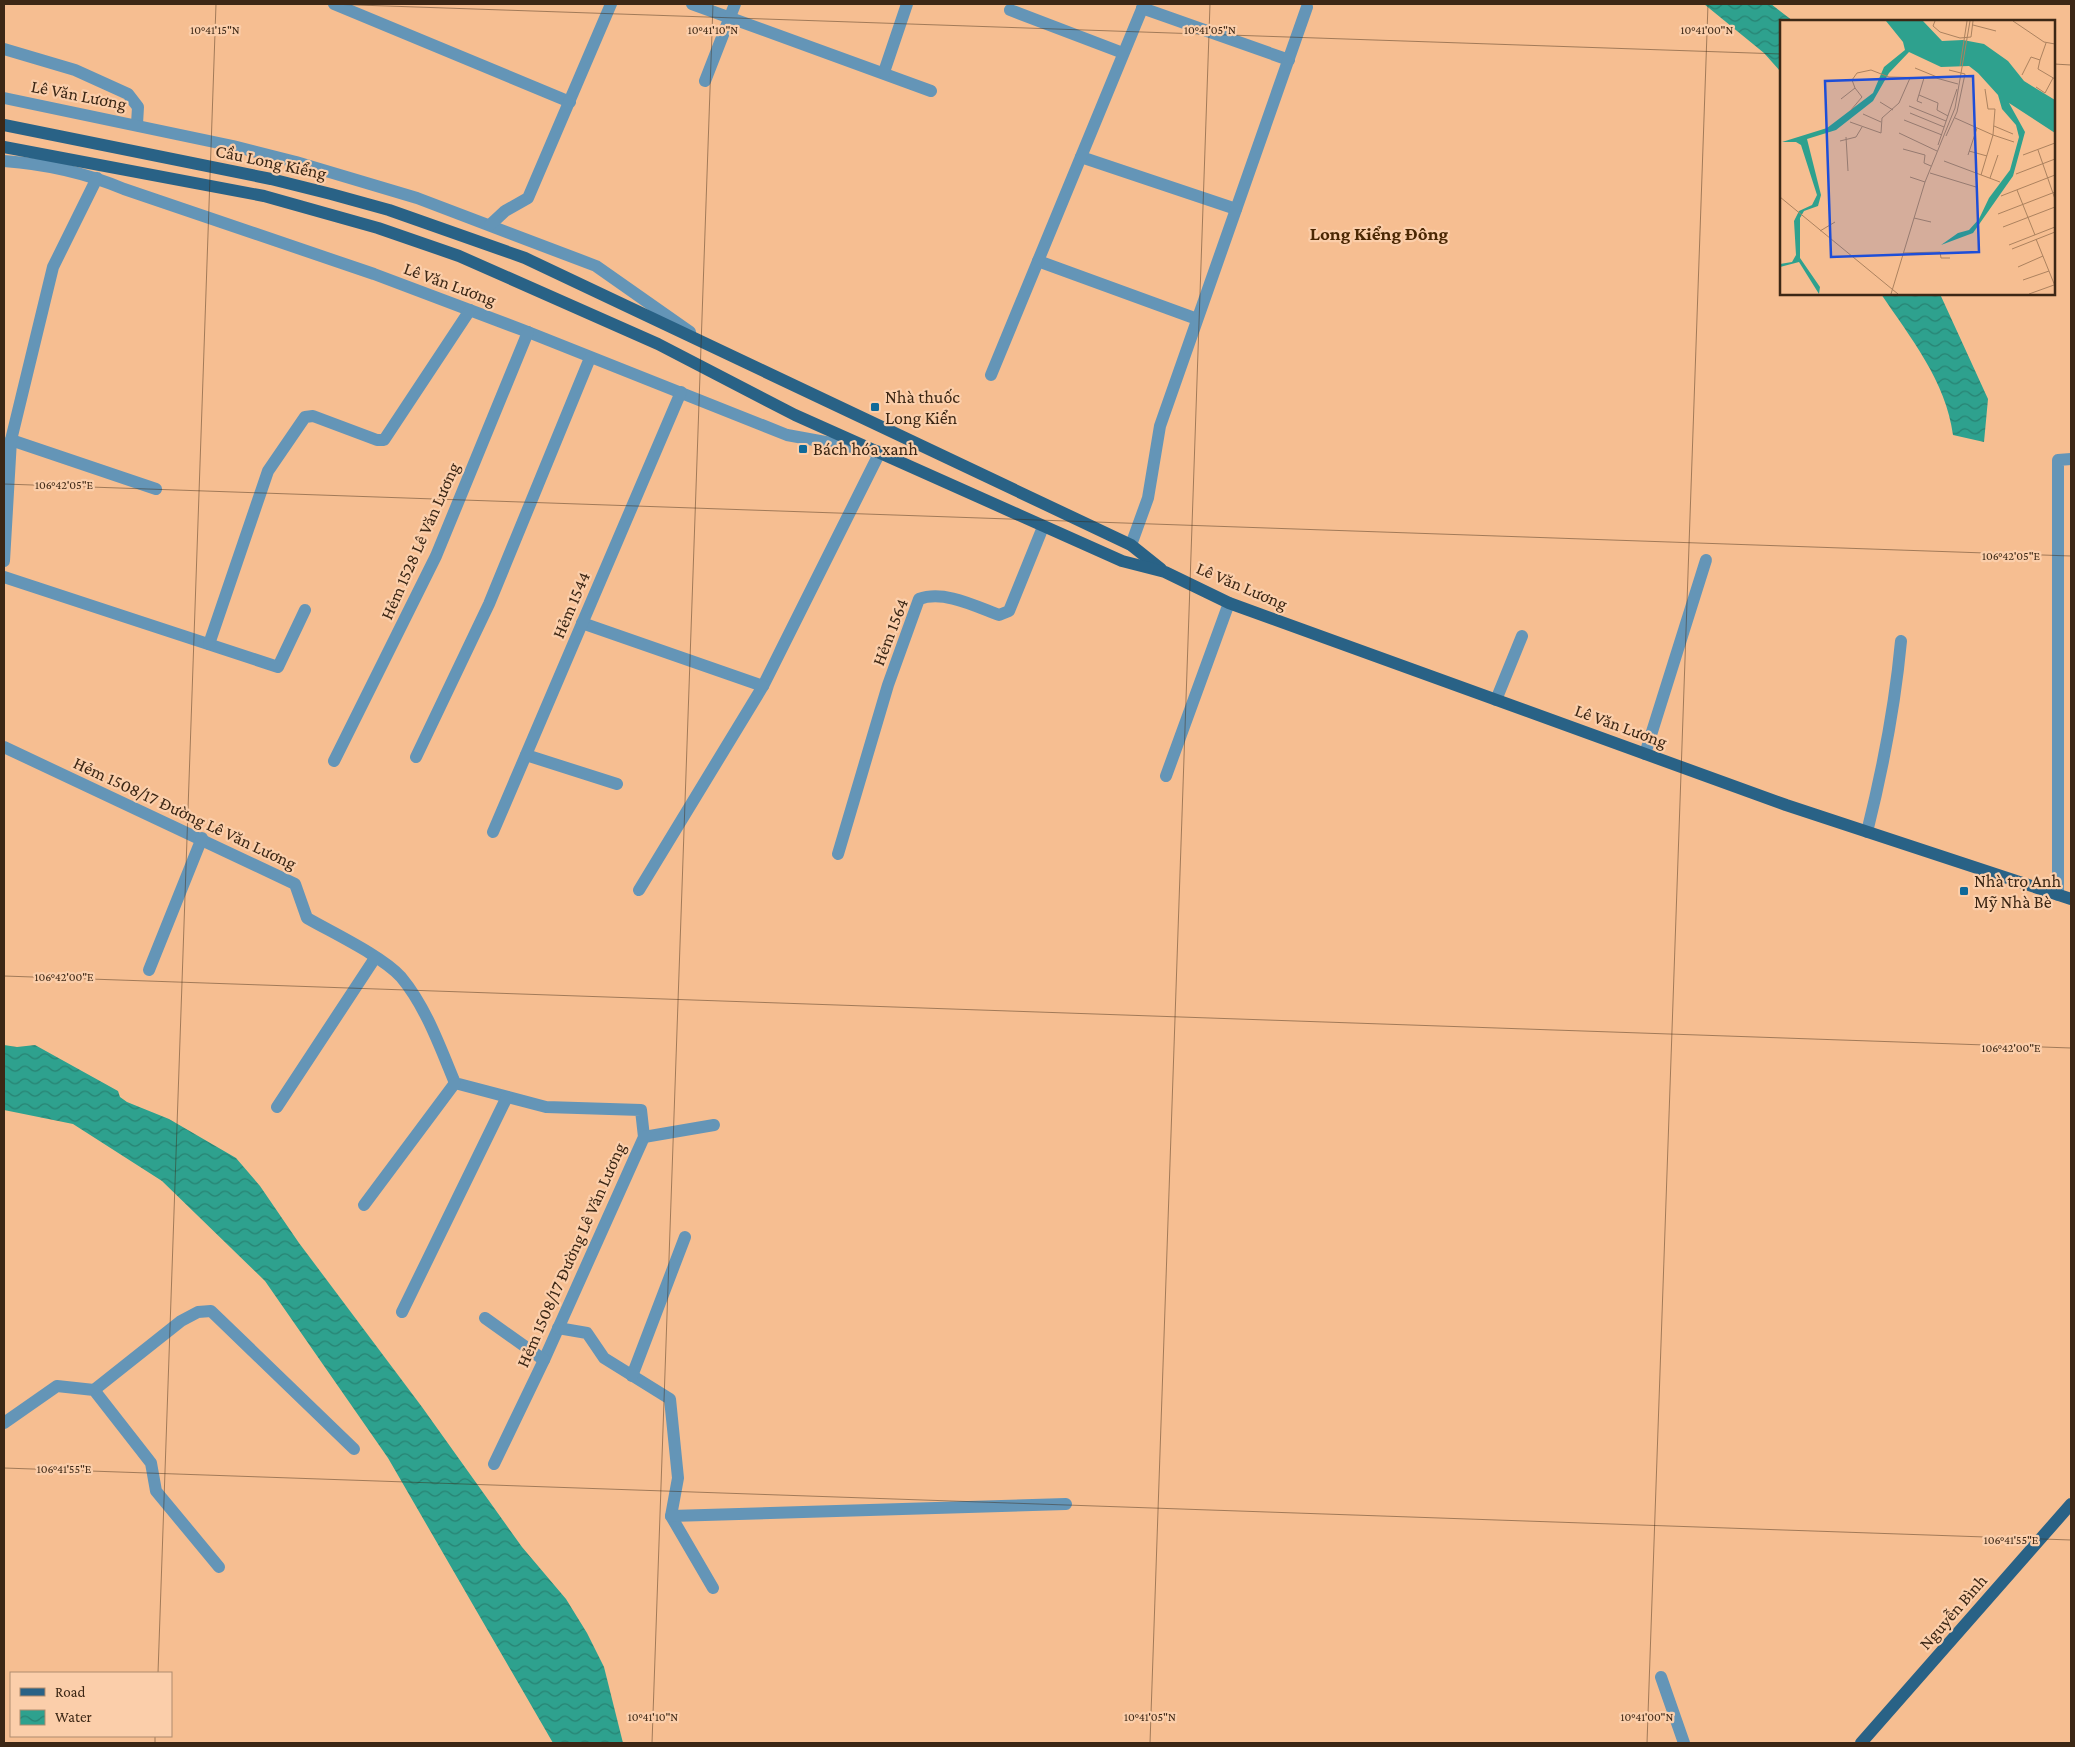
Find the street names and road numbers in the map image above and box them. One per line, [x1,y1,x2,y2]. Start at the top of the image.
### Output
street label: Lê Văn Lương [30,76,129,114]
street label: Cầu Long Kiểng [214,140,329,184]
street label: Lê Văn Lương [401,258,499,310]
street label: Hẻm 1528 Lê Văn Lương [376,459,464,623]
street label: Lê Văn Lương [1194,558,1291,614]
street label: Hẻm 1544 [548,569,594,641]
street label: Hẻm 1564 [868,596,912,668]
street label: Lê Văn Lương [1572,700,1670,752]
street label: Hẻm 1508/17 Đường Lê Văn Lương [70,752,300,874]
street label: Hẻm 1508/17 Đường Lê Văn Lương [512,1139,630,1370]
street label: Nguyễn Bình [1915,1570,1991,1654]

